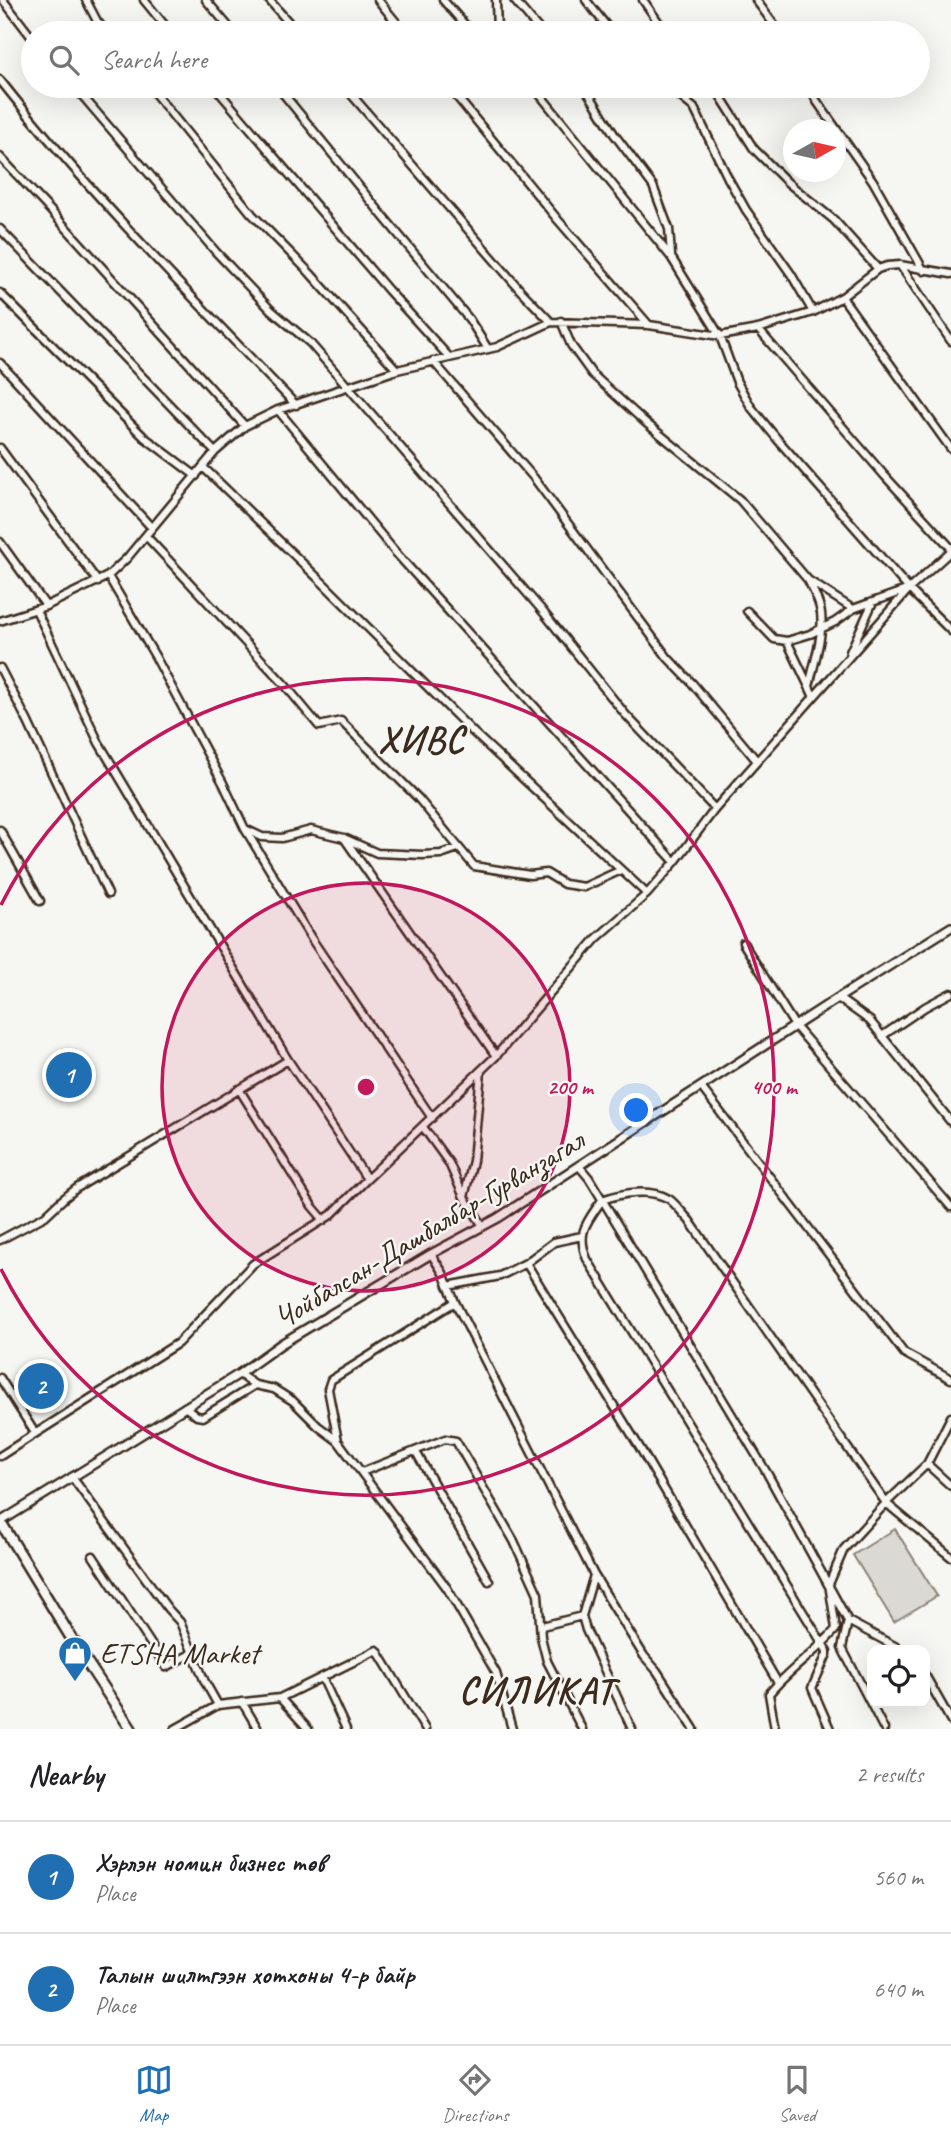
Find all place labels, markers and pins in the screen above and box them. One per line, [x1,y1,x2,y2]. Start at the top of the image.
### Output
pin: 1 [46,1049,92,1101]
centre of rings [354,1075,378,1099]
pin: 2 [18,1360,64,1412]
shop icon: ETSHA Market [56,1634,94,1683]
place label: ETSHA Market [100,1634,263,1672]

